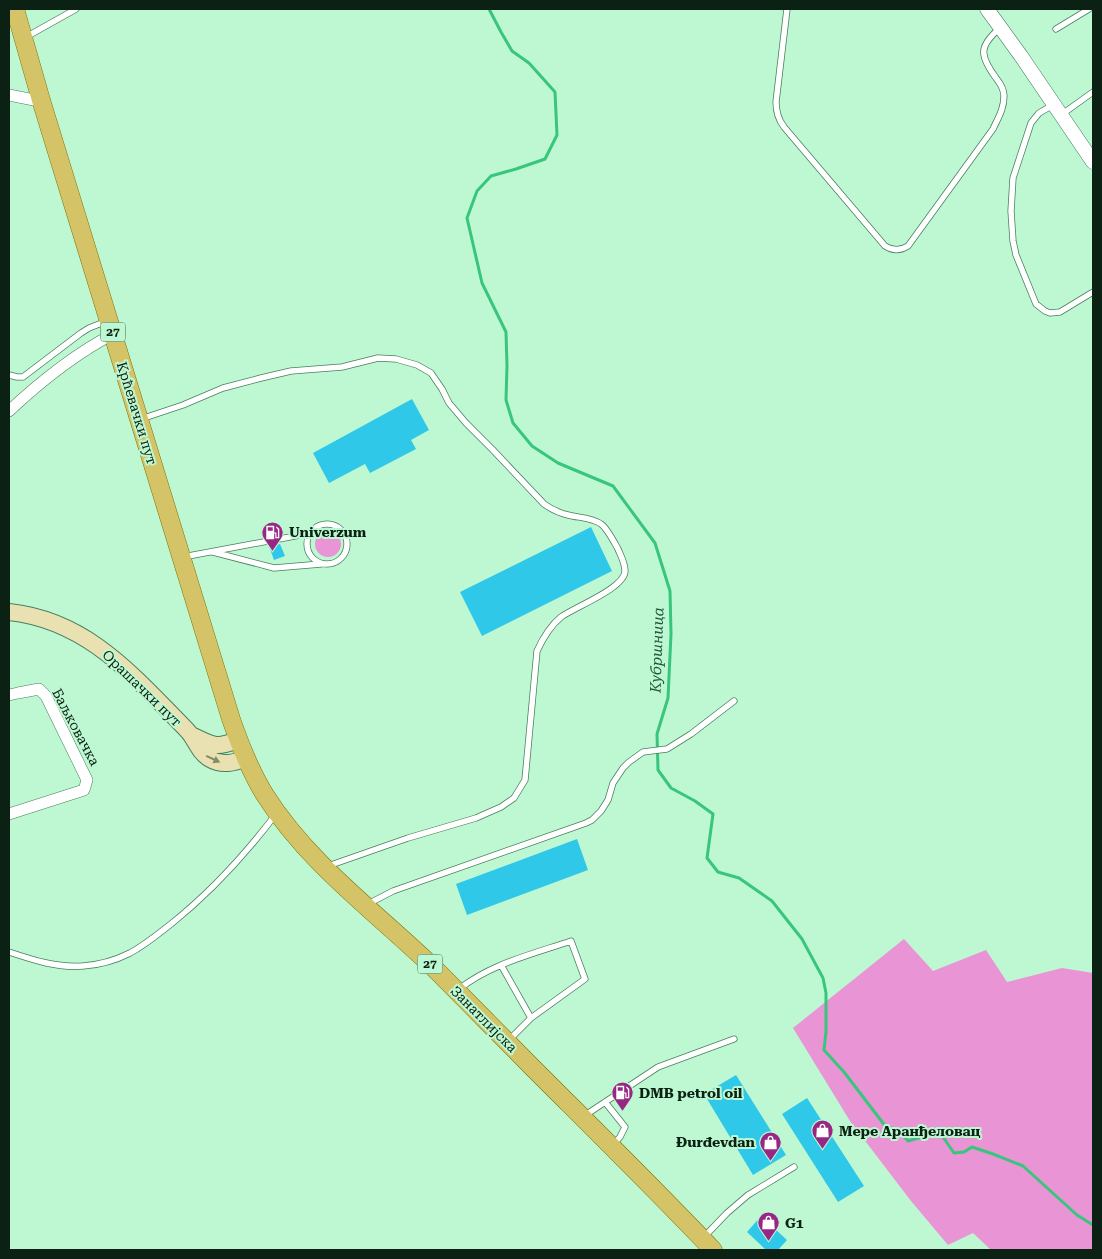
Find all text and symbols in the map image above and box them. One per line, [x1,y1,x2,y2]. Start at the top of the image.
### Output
road number: 27 [100,322,126,342]
street label: Крћевачки пут [114,360,160,466]
fuel station icon: Univerzum [261,520,285,551]
place label: Univerzum [289,524,367,540]
water label: Кубршница [646,607,667,694]
street label: Орашачки пут [99,646,185,730]
street label: Баљковачка [49,686,103,769]
one-way arrow [206,755,221,763]
road number: 27 [418,954,442,974]
street label: Занатлијска [447,982,521,1056]
fuel station icon: DMB petrol oil [611,1081,635,1112]
place label: DMB petrol oil [639,1085,743,1101]
shop icon: Мере Аранђеловац [811,1119,835,1150]
place label: Мере Аранђеловац [839,1123,981,1139]
shop icon: Đurđevdan [759,1130,783,1161]
place label: Đurđevdan [676,1134,756,1150]
shop icon: G1 [757,1211,781,1242]
place label: G1 [785,1215,804,1231]

